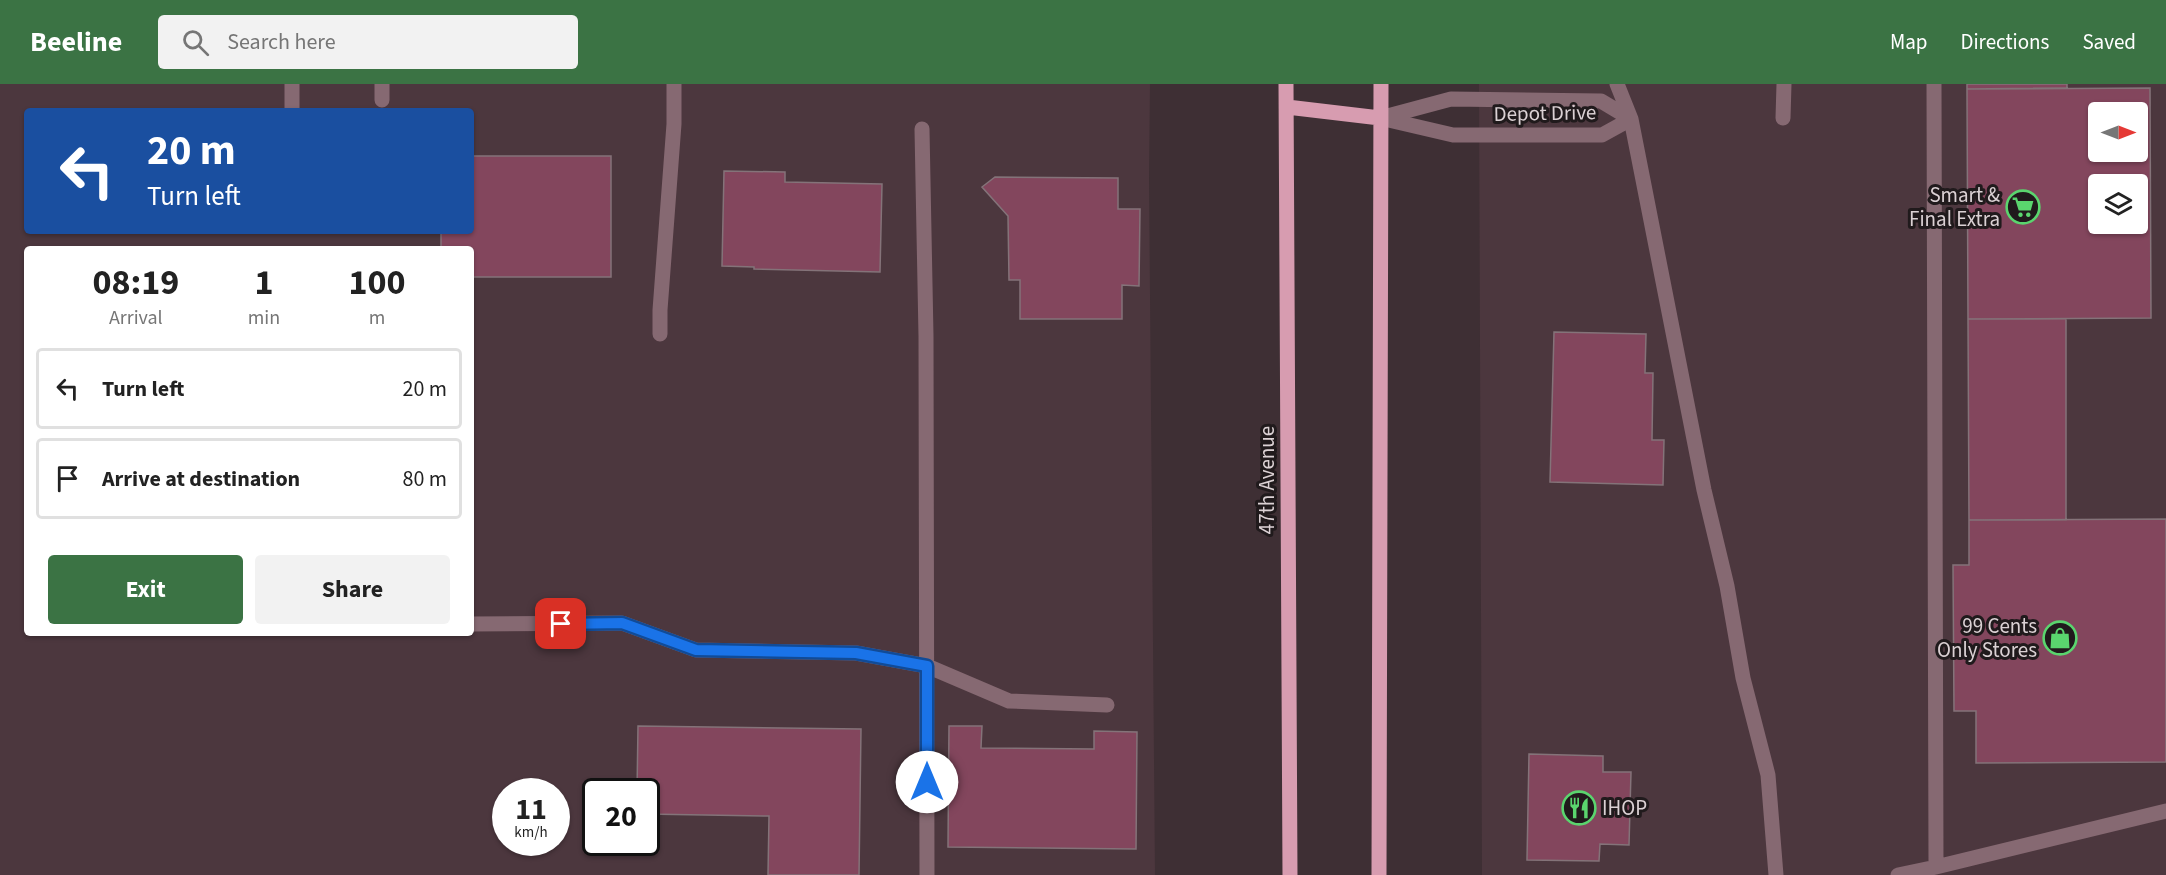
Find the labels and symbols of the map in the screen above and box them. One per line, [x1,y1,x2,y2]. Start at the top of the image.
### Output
street label: Depot Drive [1493,97,1597,129]
north arrow [2088,102,2148,162]
place label: Smart & Final Extra [1909,180,2000,234]
supermarket icon: Smart & Final Extra [2005,189,2041,225]
street label: 47th Avenue [1252,426,1282,534]
pin [535,598,586,649]
place label: 99 Cents Only Stores [1937,611,2037,665]
shop icon: 99 Cents Only Stores [2042,620,2078,656]
position arrow [895,750,959,814]
speed limit sign: 20 [582,778,660,856]
restaurant icon: IHOP [1561,790,1597,826]
place label: IHOP [1602,793,1647,823]

